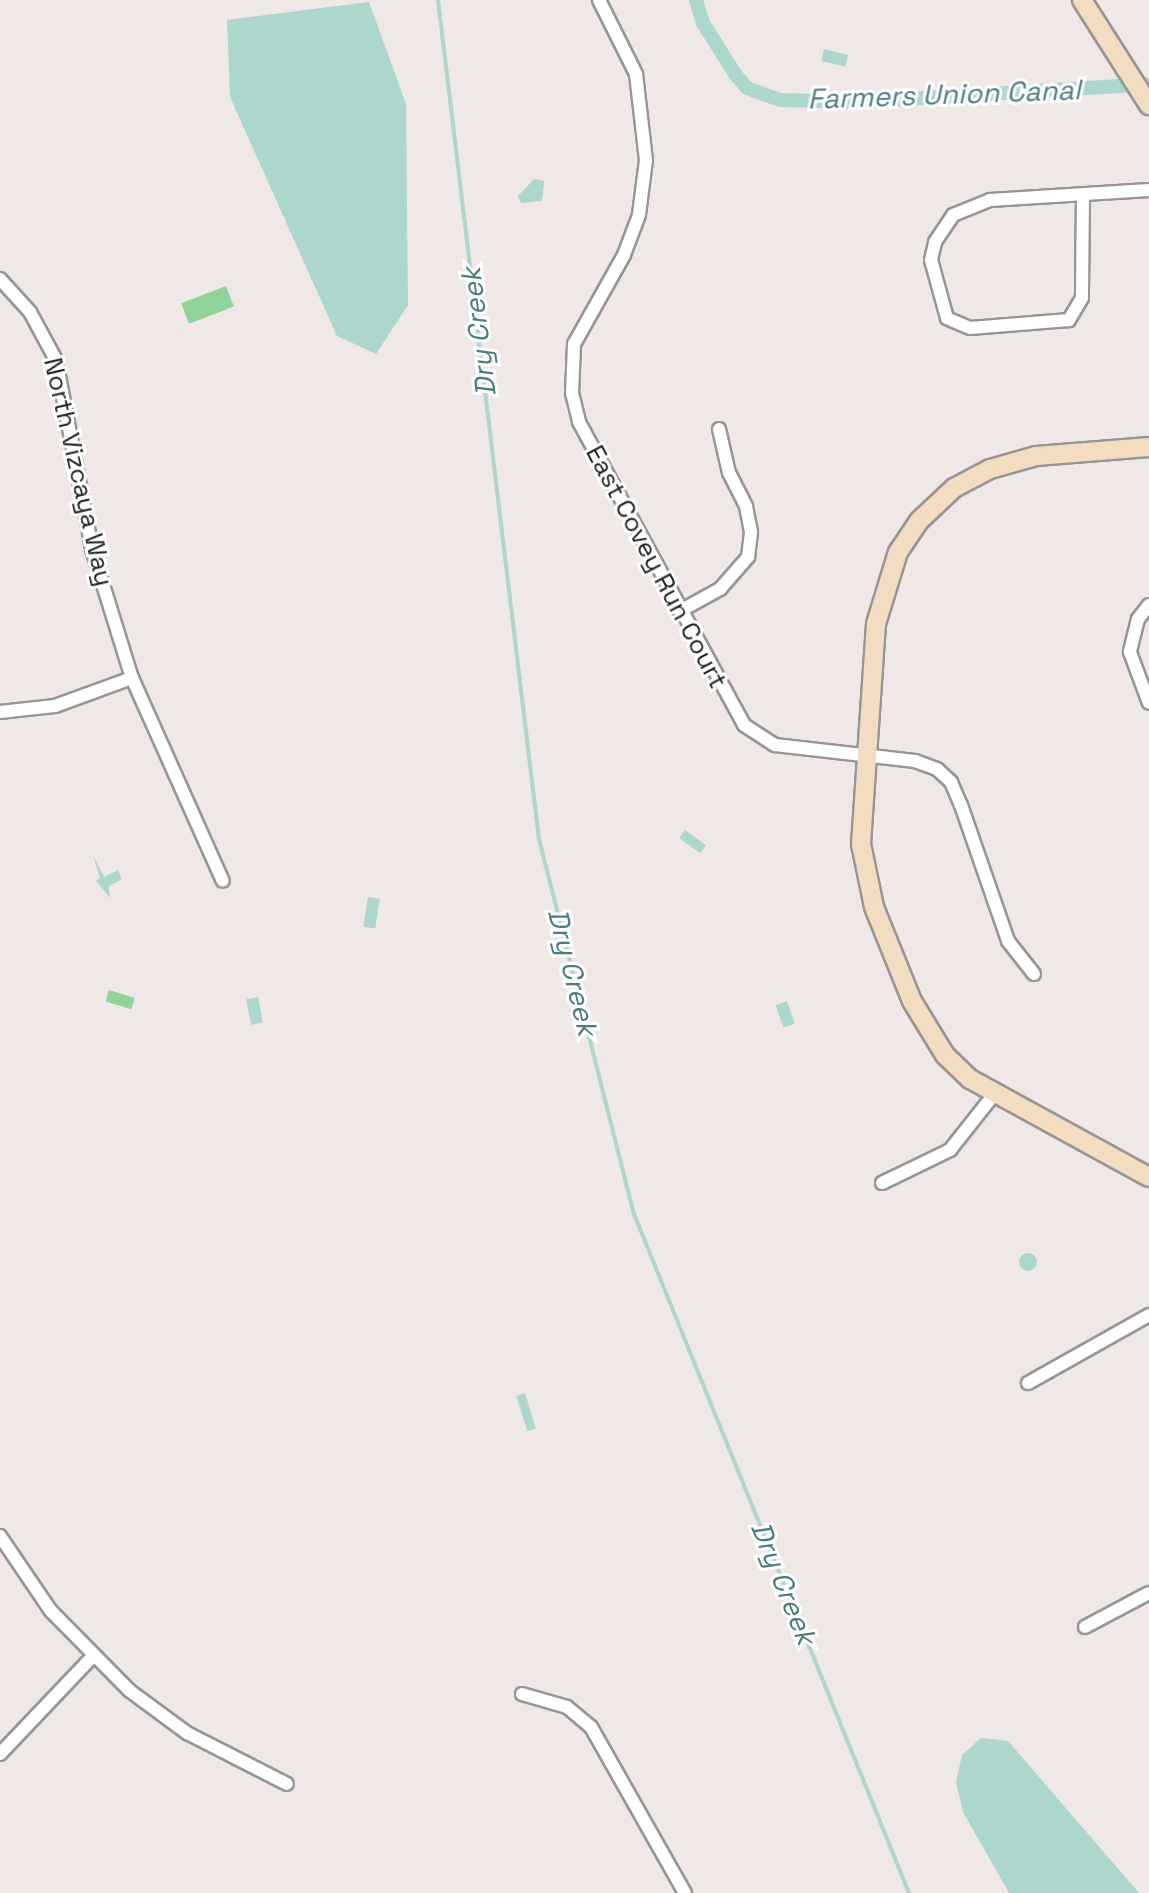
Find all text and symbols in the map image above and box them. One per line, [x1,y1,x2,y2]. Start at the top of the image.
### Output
water label: Farmers Union Canal [807,72,1081,116]
water label: Dry Creek [453,266,503,398]
street label: North Vizcaya Way [36,355,120,589]
street label: East Covey Run Court [579,440,733,694]
water label: Dry Creek [541,905,605,1039]
water label: Dry Creek [744,1517,824,1649]

